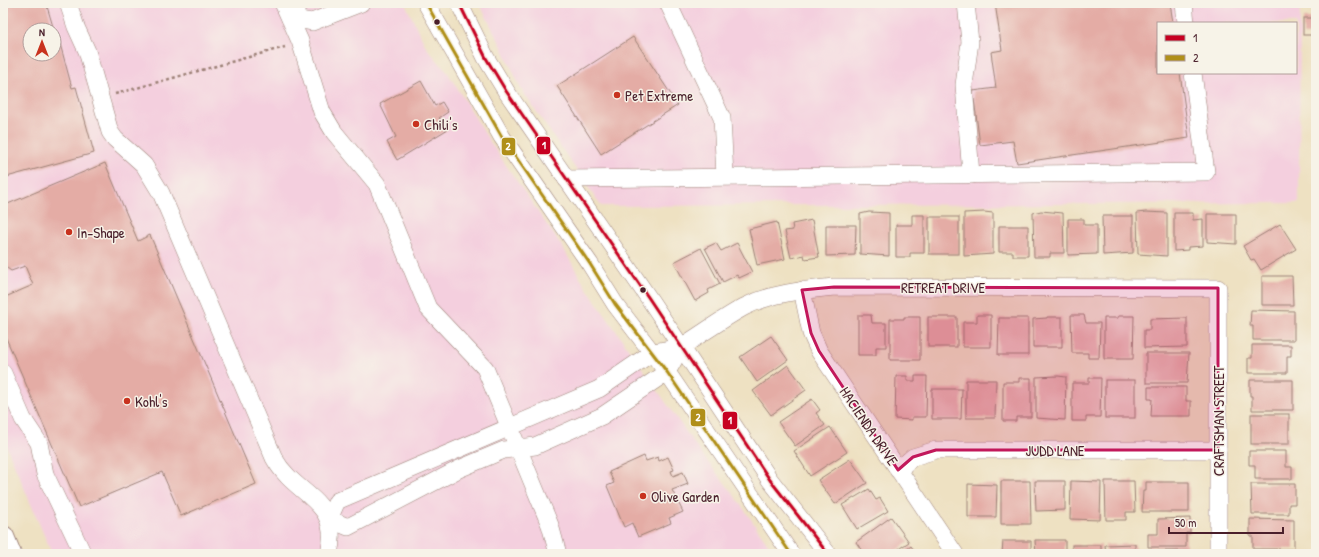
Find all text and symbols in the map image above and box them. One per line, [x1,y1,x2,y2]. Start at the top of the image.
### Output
unlabelled marker [432,17,442,27]
north arrow [22,22,62,62]
legend [1157,22,1297,74]
text: N [39,25,45,39]
text: 1 [1193,29,1197,46]
text: 2 [1193,49,1199,66]
place label: Pet Extreme [625,85,693,106]
marker: Pet Extreme [612,90,622,100]
place label: Chili's [424,114,458,135]
marker: Chili's [411,119,421,129]
line badge: 1 [536,136,551,155]
line badge: 2 [501,137,516,156]
text: 1 [542,138,546,152]
text: 2 [505,139,511,153]
place label: In-Shape [77,222,125,243]
marker: In-Shape [64,227,74,237]
street label: RETREAT DRIVE [901,277,985,298]
unlabelled marker [638,285,648,295]
street label: CRAFTSMAN STREET [1208,365,1229,476]
street label: HACIENDA DRIVE [835,382,903,470]
place label: Kohl's [135,391,168,412]
marker: Kohl's [122,396,132,406]
line badge: 2 [690,408,706,427]
text: 2 [695,410,701,424]
line badge: 1 [722,411,738,430]
text: 1 [728,413,732,427]
street label: JUDD LANE [1025,440,1085,461]
place label: Olive Garden [651,486,720,507]
marker: Olive Garden [638,491,648,501]
scale bar [1169,509,1283,535]
text: 50 m [1175,514,1196,531]

